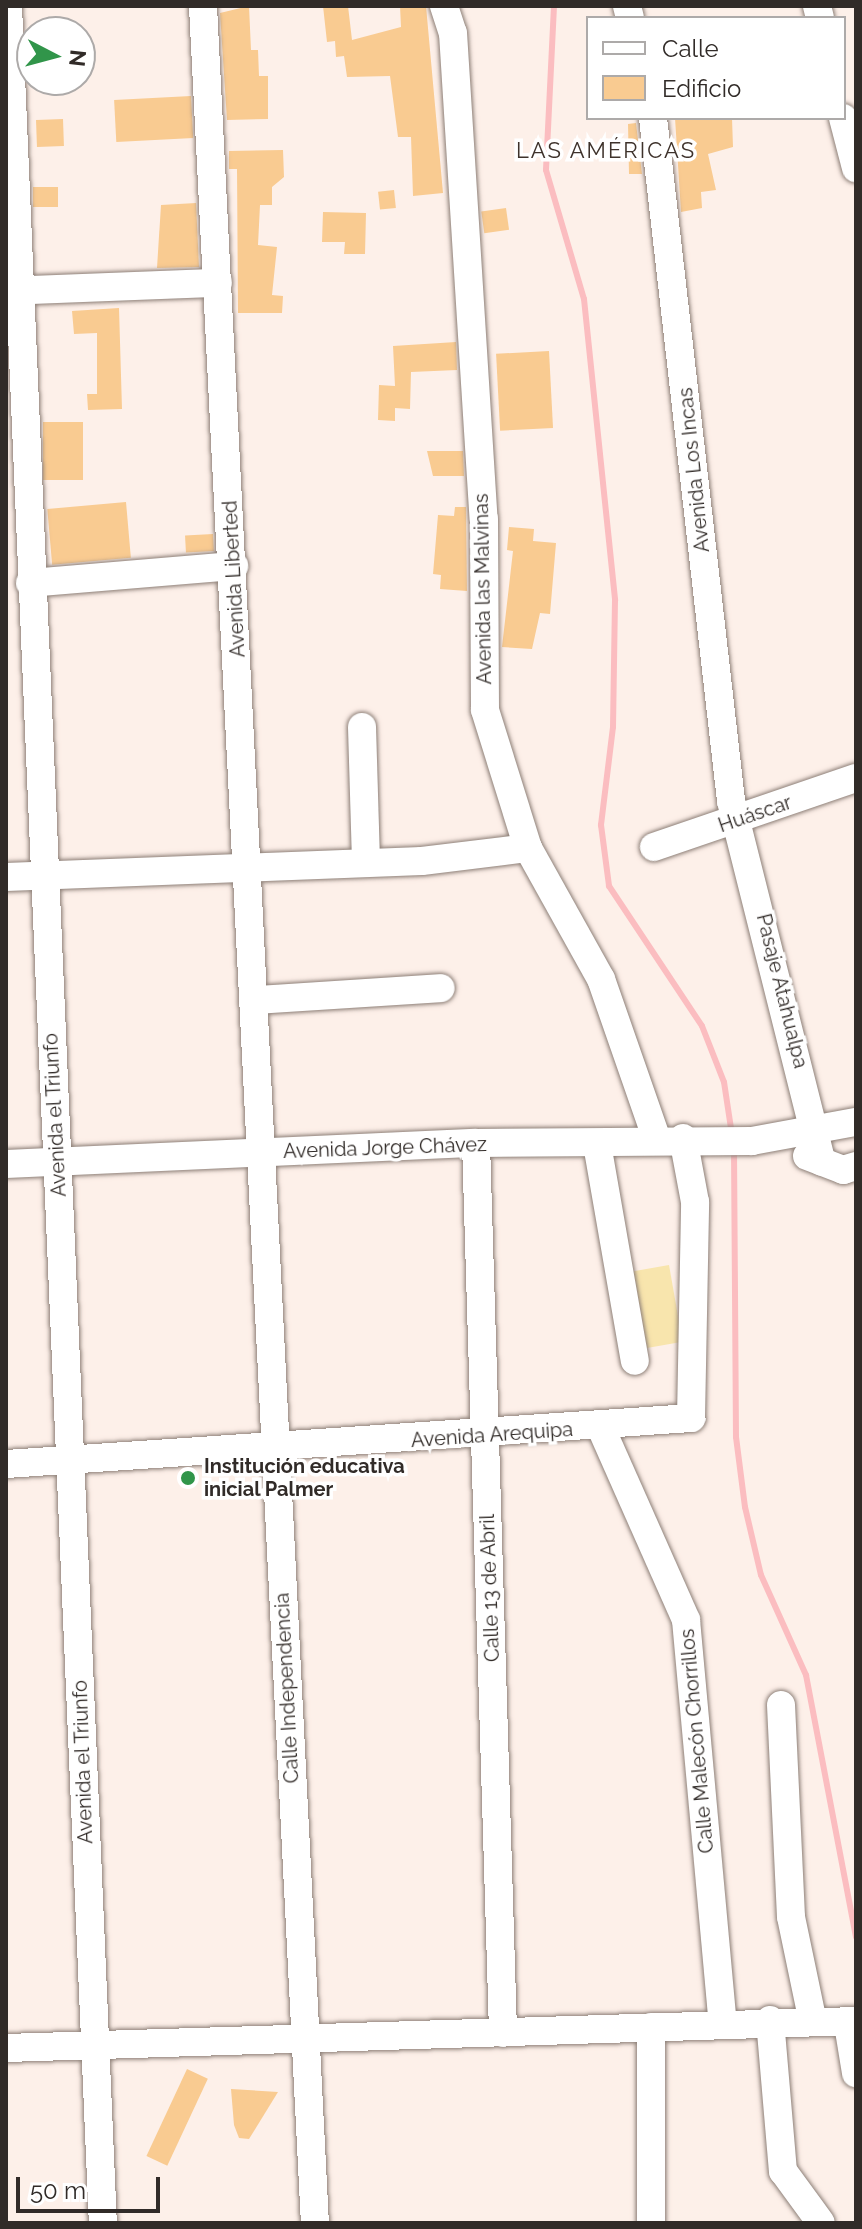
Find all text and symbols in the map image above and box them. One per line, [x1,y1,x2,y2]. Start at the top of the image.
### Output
north arrow [16,16,96,96]
legend [586,16,846,120]
text: Calle [662,34,719,63]
text: N [64,49,92,68]
text: Edificio [662,74,741,103]
district label: LAS AMÉRICAS [516,138,696,164]
street label: Avenida Los Incas [673,386,715,554]
street label: Avenida las Malvinas [469,493,497,685]
street label: Avenida Liberted [218,500,250,658]
street label: Huáscar [715,790,795,838]
street label: Pasaje Atahualpa [751,911,813,1071]
street label: Avenida el Triunfo [39,1032,71,1198]
street label: Avenida Jorge Chávez [282,1132,488,1164]
street label: Avenida Arequipa [410,1417,574,1453]
place label: Institución educativa inicial Palmer [204,1454,405,1501]
marker: Institución educativa inicial Palmer [179,1469,197,1487]
street label: Calle 13 de Abril [475,1513,505,1663]
street label: Calle Independencia [270,1592,304,1784]
street label: Calle Malecón Chorrillos [675,1628,719,1854]
street label: Avenida el Triunfo [68,1679,98,1845]
scale bar [20,2161,164,2211]
text: 50 m [30,2176,86,2205]

